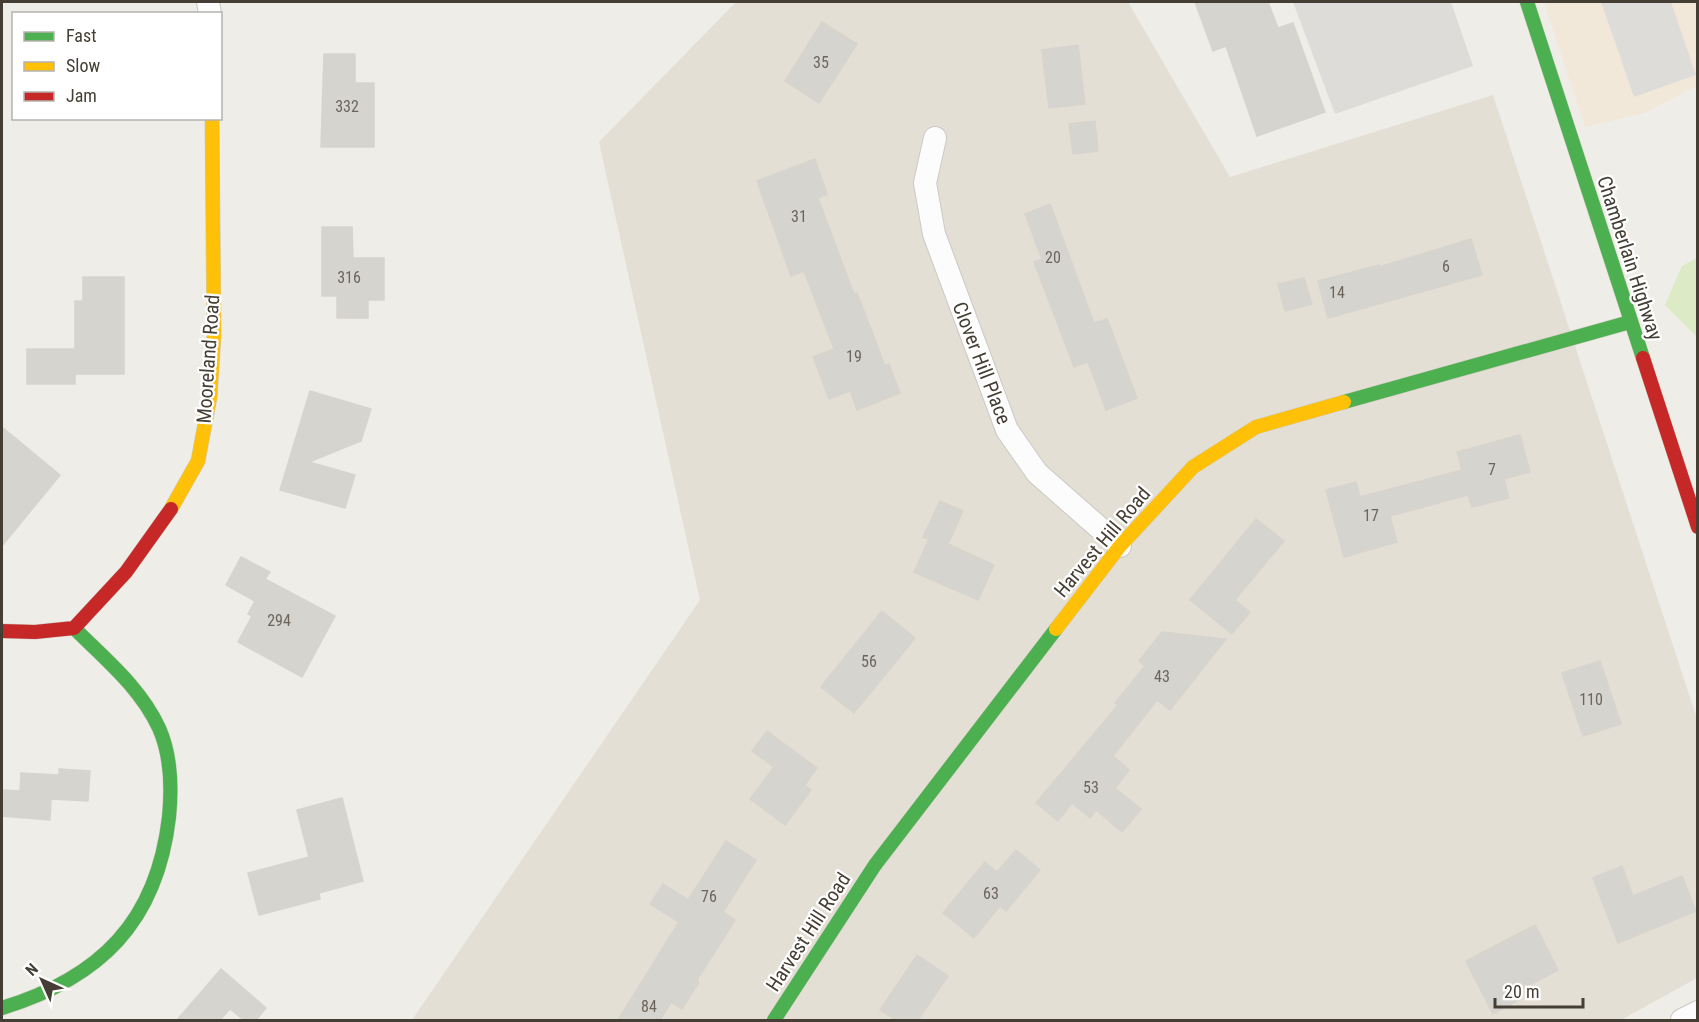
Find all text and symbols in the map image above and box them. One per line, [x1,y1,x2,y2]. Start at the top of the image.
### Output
legend [12,12,222,120]
text: Fast [66,25,97,46]
house number: 35 [813,53,829,72]
text: Slow [66,55,101,76]
text: Jam [66,85,97,106]
house number: 332 [335,97,359,116]
street label: Chamberlain Highway [1592,173,1668,343]
house number: 31 [791,207,807,226]
house number: 20 [1045,248,1061,267]
house number: 6 [1442,257,1450,276]
house number: 316 [337,268,361,287]
house number: 14 [1329,283,1345,302]
street label: Mooreland Road [192,294,224,424]
street label: Clover Hill Place [948,299,1016,427]
house number: 19 [846,347,862,366]
house number: 7 [1488,460,1496,479]
street label: Harvest Hill Road [1049,482,1155,602]
house number: 17 [1363,506,1379,525]
house number: 294 [267,611,291,630]
house number: 56 [861,652,877,671]
house number: 43 [1154,667,1170,686]
house number: 110 [1579,690,1603,709]
house number: 53 [1083,778,1099,797]
street label: Harvest Hill Road [761,868,855,996]
house number: 63 [983,884,999,903]
house number: 76 [701,887,717,906]
north arrow [12,950,72,1010]
text: N [22,960,42,980]
scale bar [1495,971,1584,1009]
text: 20 m [1504,981,1539,1002]
house number: 84 [641,997,657,1016]

